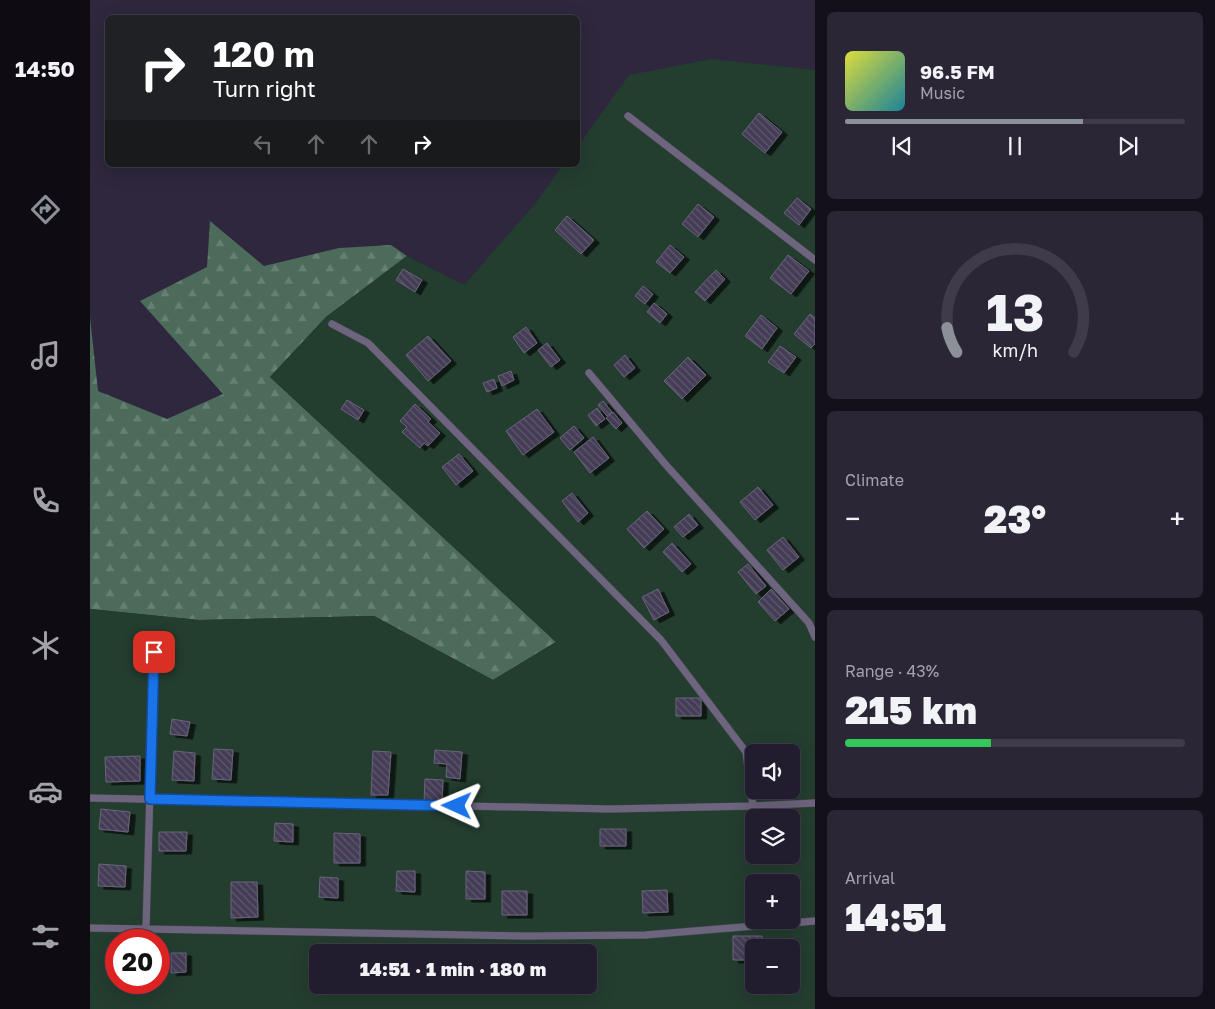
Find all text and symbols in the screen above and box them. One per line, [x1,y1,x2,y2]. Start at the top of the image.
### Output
text: 120 m [213,33,315,75]
icon: right [130,35,195,100]
text: 14:50 [15,55,75,82]
text: 96.5 FM [920,60,995,83]
text: Turn right [213,75,316,102]
text: Music [920,83,965,103]
icon: left [249,130,277,158]
icon: ahead [302,130,330,158]
icon: ahead [355,130,383,158]
icon: right [408,130,436,158]
icon: previous [888,132,916,160]
icon: pause [1001,132,1029,160]
icon: next [1114,132,1142,160]
icon: directions [28,192,63,227]
text: 13 [986,280,1044,342]
icon: music [28,338,63,373]
text: km/h [992,339,1038,361]
text: Climate [845,470,904,490]
icon: phone [28,483,63,518]
text: 23° [984,496,1046,541]
text: − [845,502,860,535]
text: + [1170,502,1185,535]
icon: climate [28,628,63,663]
pin [133,631,175,673]
icon: arrive [140,638,168,666]
text: Range · 43% [845,661,939,681]
text: 215 km [845,687,977,732]
map controls [745,744,800,994]
button: sound [745,744,800,799]
icon: car [28,774,63,809]
position arrow [430,779,482,831]
button: layers [745,809,800,864]
text: Arrival [845,868,895,888]
button: + [745,874,800,929]
text: 14:51 [845,894,946,939]
icon: filters [28,919,63,954]
speed limit sign: 20 [105,929,170,994]
button: − [745,939,800,994]
text: 14:51 · 1 min · 180 m [360,957,546,980]

